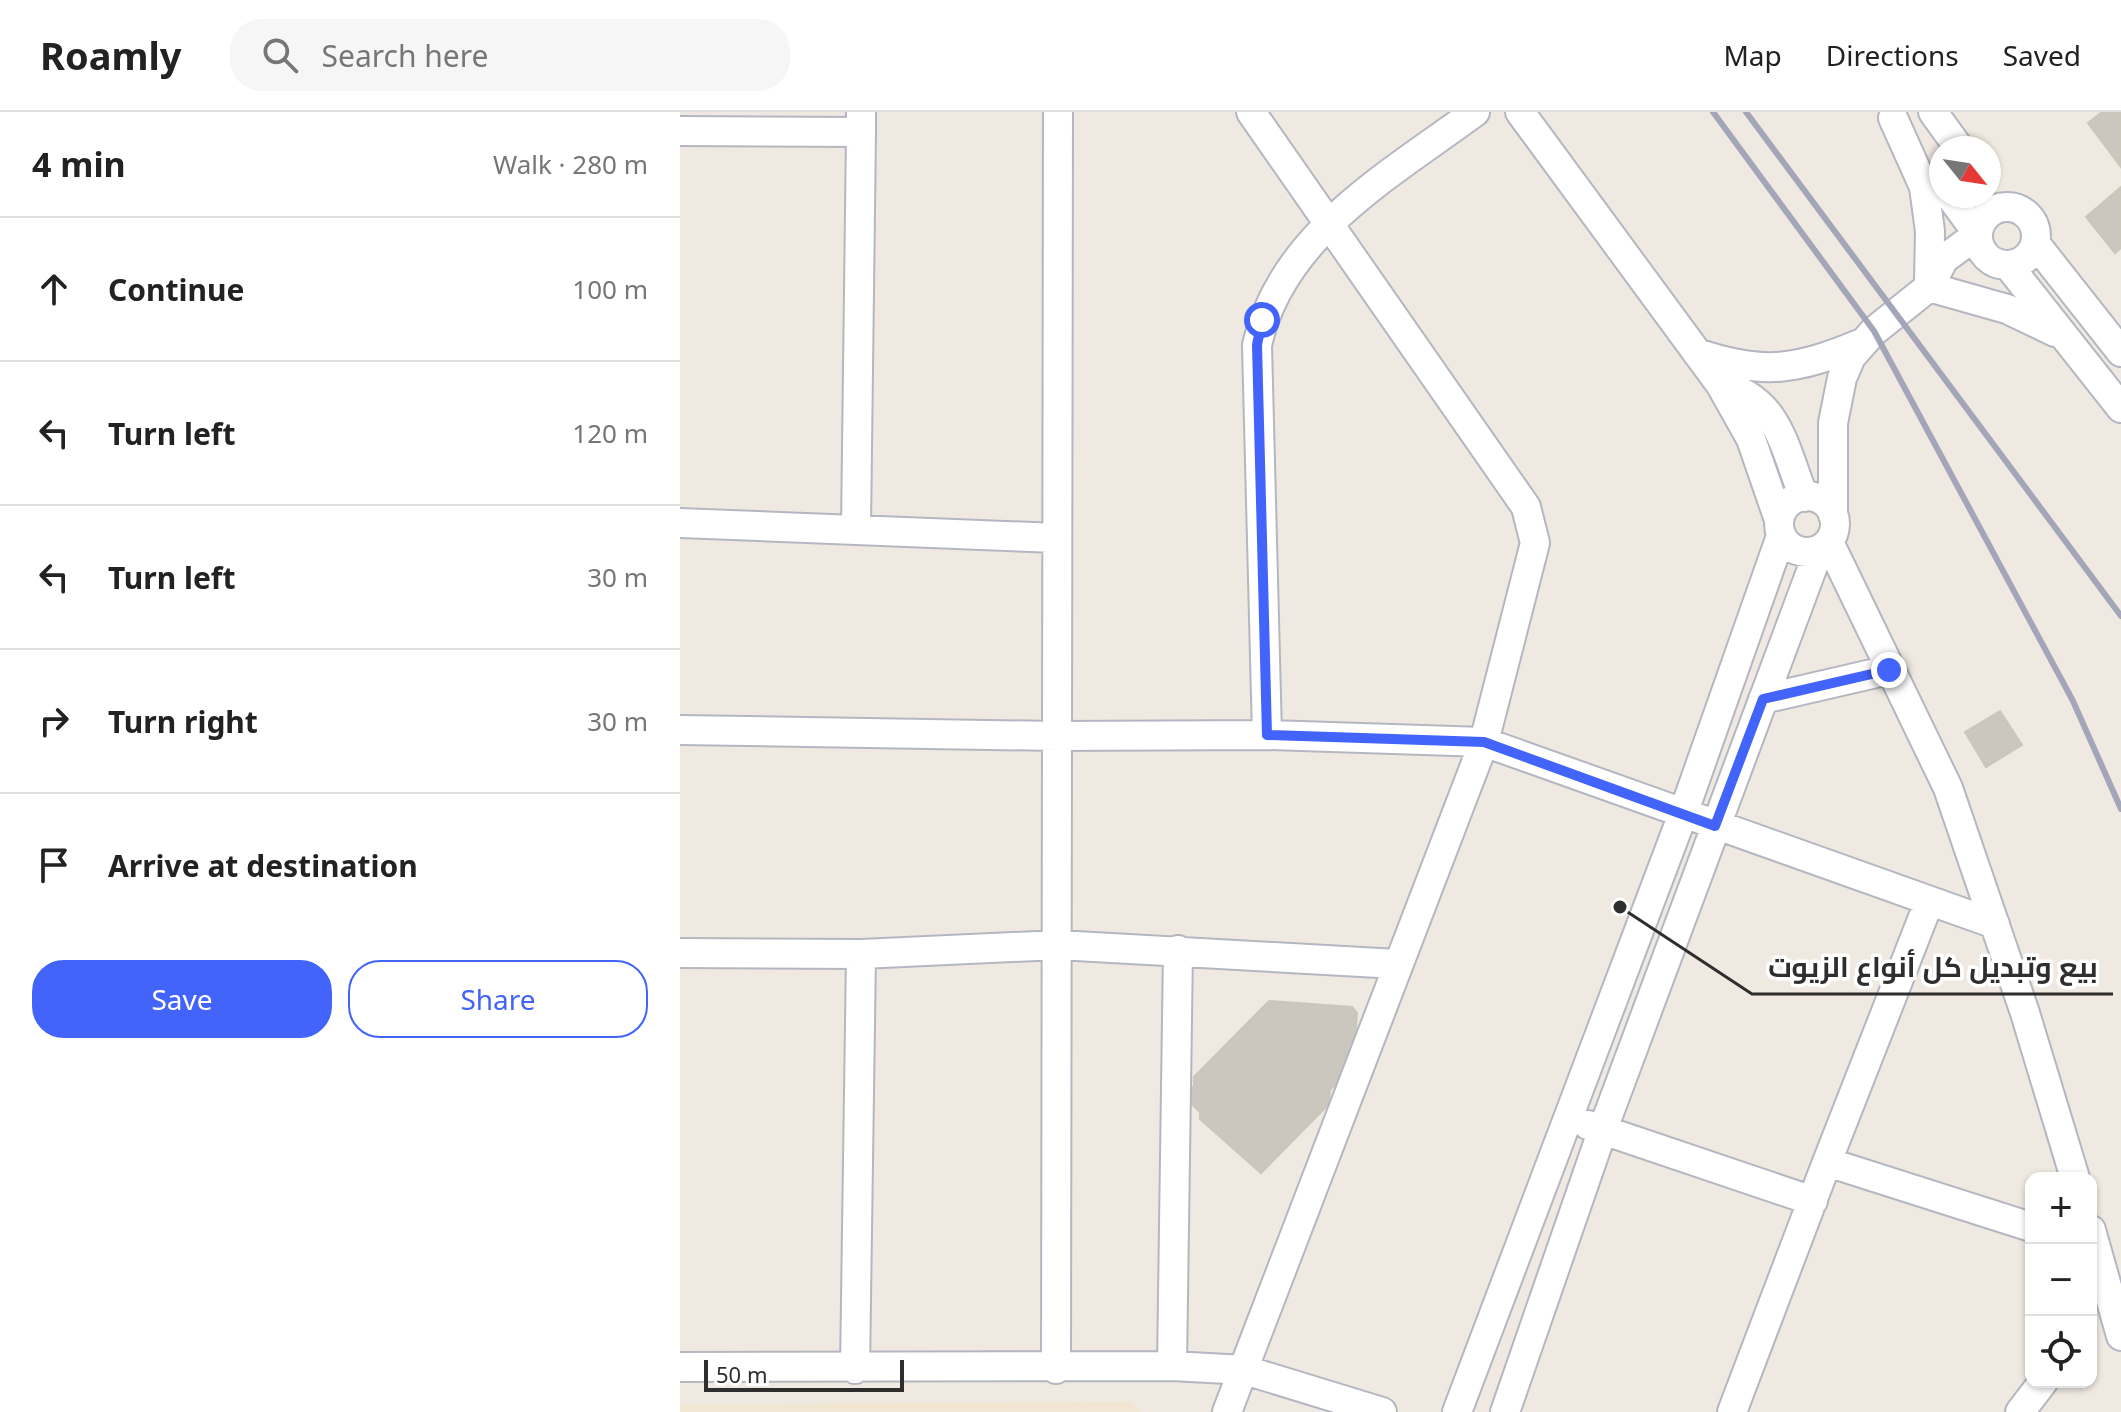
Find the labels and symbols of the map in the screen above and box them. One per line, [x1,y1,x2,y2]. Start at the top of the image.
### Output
north arrow [1929,136,2001,208]
route start [1244,302,1280,338]
route end [1871,652,1907,688]
callout: بيع وتبديل كل أنواع الزيوت [1752,942,2113,994]
text: بيع وتبديل كل أنواع الزيوت [1768,947,2098,986]
scale bar [704,1356,904,1392]

